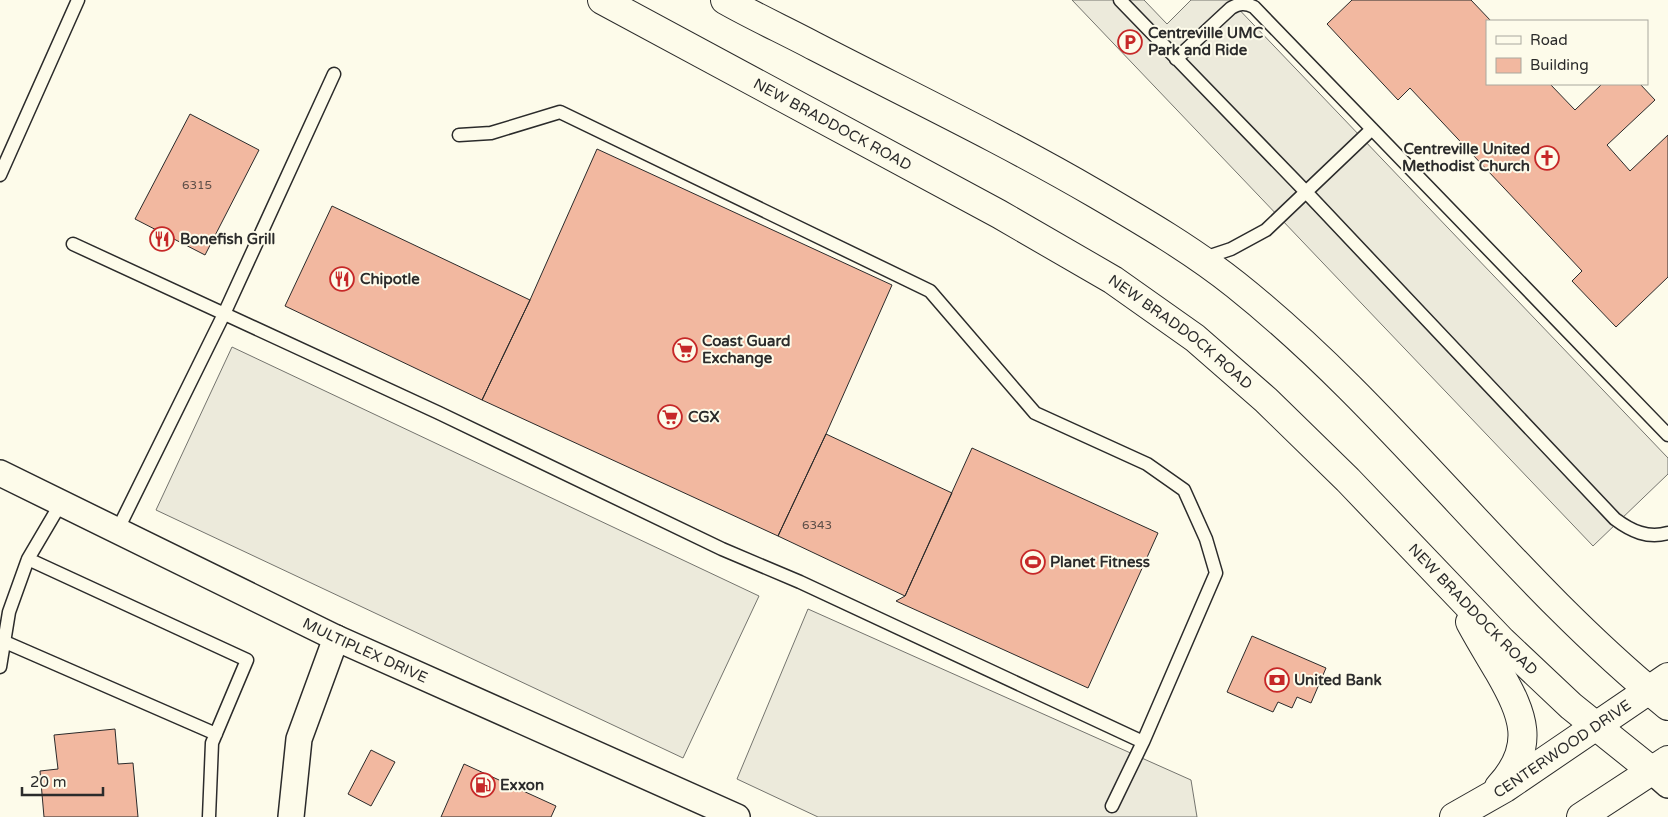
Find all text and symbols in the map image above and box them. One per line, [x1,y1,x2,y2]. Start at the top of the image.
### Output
legend [1486,20,1648,85]
place label: Centreville UMC Park and Ride [1148,24,1264,59]
parking icon: Centreville UMC Park and Ride [1117,29,1143,55]
text: Road [1530,31,1568,49]
text: Building [1530,56,1589,74]
street label: NEW BRADDOCK ROAD [750,74,915,174]
place label: Centreville United Methodist Church [1402,140,1530,175]
church icon: Centreville United Methodist Church [1534,145,1560,171]
house number: 6315 [182,178,212,192]
restaurant icon: Bonefish Grill [149,226,175,252]
place label: Bonefish Grill [180,230,275,248]
restaurant icon: Chipotle [329,266,355,292]
place label: Chipotle [360,270,420,289]
street label: NEW BRADDOCK ROAD [1105,271,1256,393]
place label: Coast Guard Exchange [702,332,790,368]
supermarket icon: Coast Guard Exchange [672,337,698,363]
supermarket icon: CGX [657,404,683,430]
place label: CGX [688,408,720,426]
house number: 6343 [802,518,832,532]
street label: NEW BRADDOCK ROAD [1405,540,1542,679]
sports icon: Planet Fitness [1020,549,1046,575]
place label: Planet Fitness [1050,553,1150,571]
street label: MULTIPLEX DRIVE [300,614,430,687]
bank icon: United Bank [1264,667,1290,693]
place label: United Bank [1294,671,1382,689]
street label: CENTERWOOD DRIVE [1490,696,1634,802]
scale bar [22,764,104,796]
fuel station icon: Exxon [470,772,496,798]
text: 20 m [30,773,67,791]
place label: Exxon [500,776,544,794]

